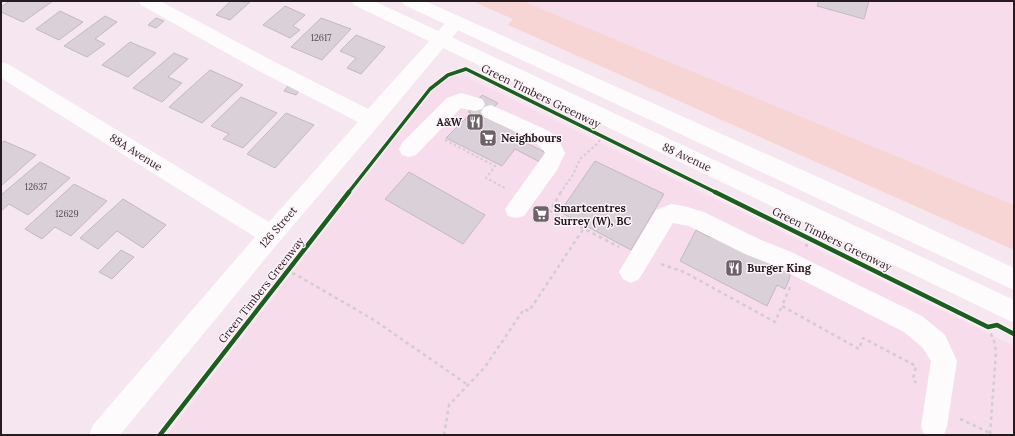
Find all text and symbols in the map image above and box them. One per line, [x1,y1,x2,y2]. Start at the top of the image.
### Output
house number: 12617 [311,32,331,43]
street label: Green Timbers Greenway [479,61,603,131]
restaurant icon: A&W [465,112,485,132]
place label: A&W [437,115,463,129]
supermarket icon: Neighbours [478,128,498,148]
street label: 88A Avenue [107,130,165,174]
place label: Neighbours [501,131,562,145]
street label: 88 Avenue [660,140,714,174]
house number: 12637 [25,181,47,192]
place label: Smartcentres Surrey (W), BC [554,201,631,229]
street label: 126 Street [256,203,300,251]
supermarket icon: Smartcentres Surrey (W), BC [531,204,551,224]
street label: Green Timbers Greenway [770,204,894,274]
house number: 12629 [55,208,79,219]
street label: Green Timbers Greenway [215,234,307,346]
restaurant icon: Burger King [724,258,744,278]
place label: Burger King [747,261,812,275]

